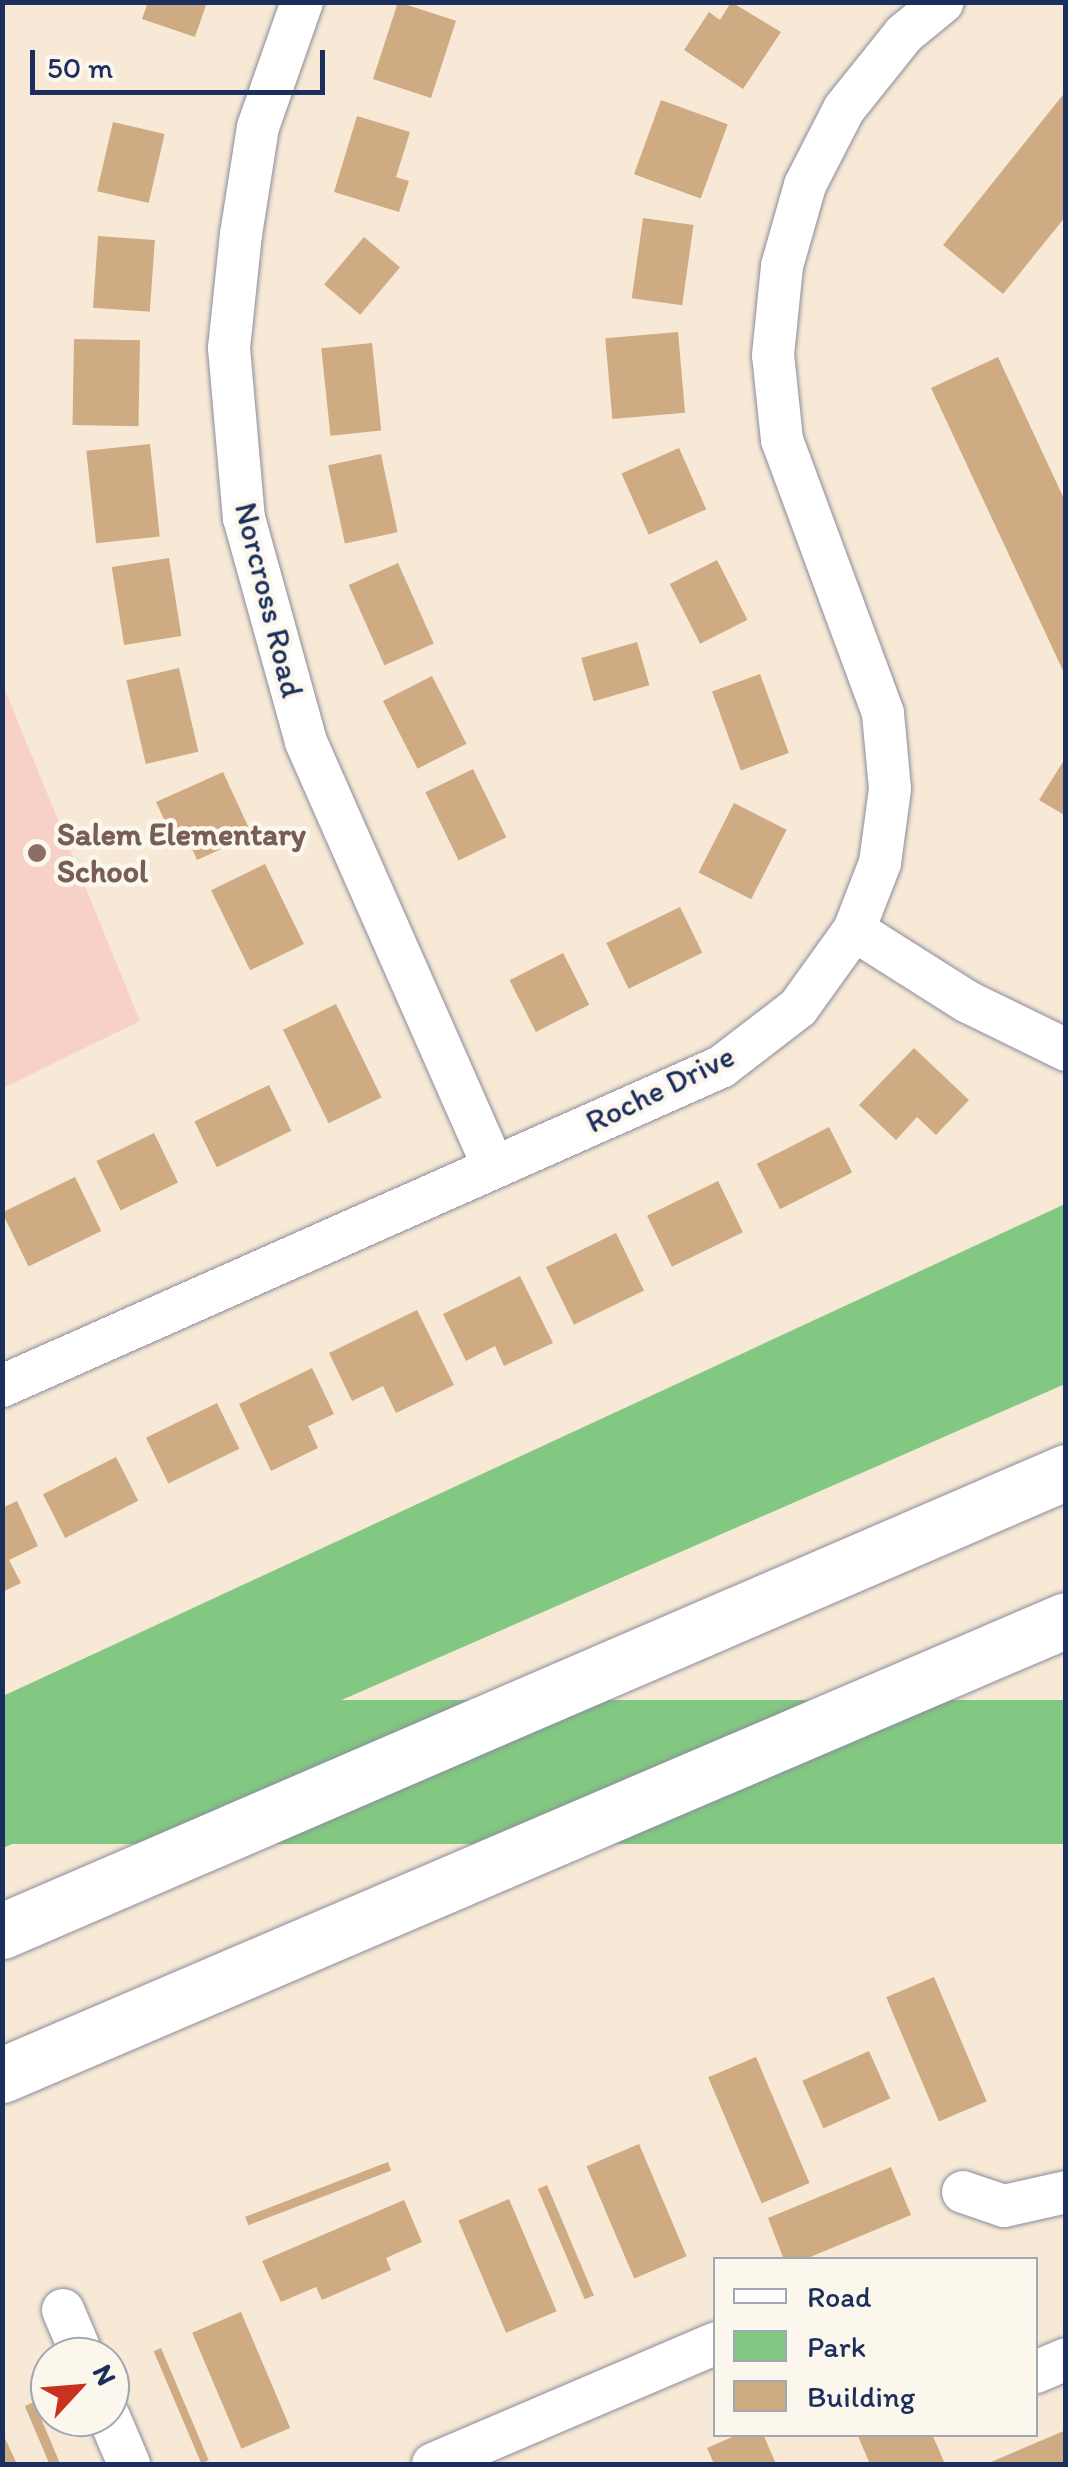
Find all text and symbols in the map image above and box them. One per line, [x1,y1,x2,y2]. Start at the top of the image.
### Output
scale bar [35,30,330,92]
text: 50 m [47,49,113,86]
street label: Norcross Road [226,499,312,701]
place label: Salem Elementary School [57,816,306,891]
marker: Salem Elementary School [26,842,48,864]
street label: Roche Drive [579,1036,741,1142]
legend [713,2257,1038,2437]
text: Road [807,2278,872,2315]
text: Park [807,2328,866,2365]
north arrow [30,2337,130,2437]
text: N [86,2359,125,2391]
text: Building [807,2378,915,2415]

